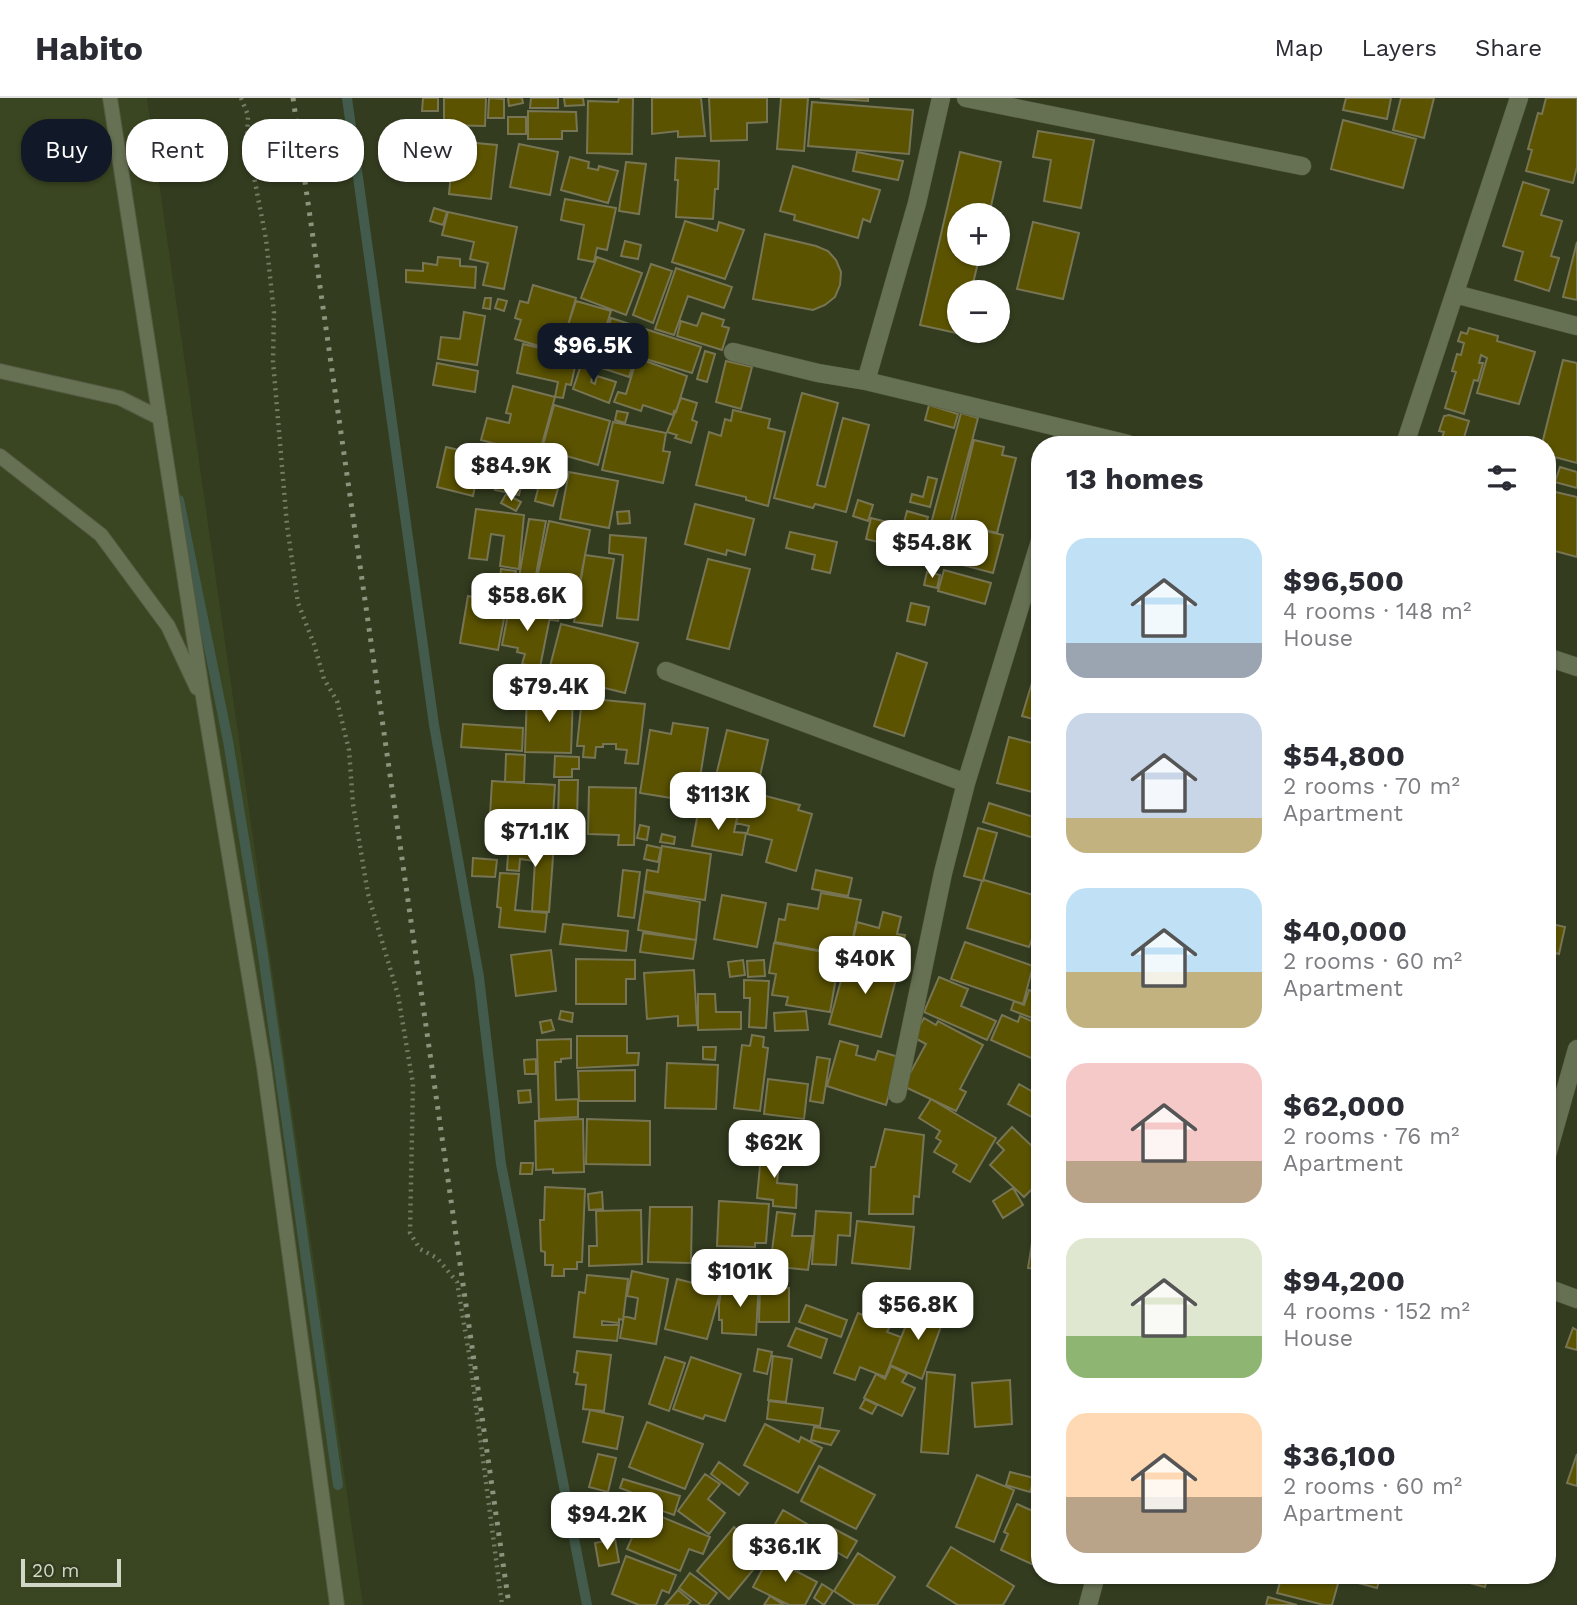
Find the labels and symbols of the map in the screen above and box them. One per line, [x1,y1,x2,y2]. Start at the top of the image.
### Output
pin: $96.5K [536,324,650,383]
pin: $84.9K [454,444,568,503]
pin: $54.8K [875,520,989,580]
pin: $58.6K [470,574,584,633]
pin: $79.4K [492,664,606,724]
pin: $113K [669,772,767,832]
pin: $71.1K [478,810,592,869]
pin: $40K [824,936,906,996]
pin: $62K [733,1121,815,1180]
pin: $101K [691,1250,789,1309]
pin: $56.8K [861,1282,975,1342]
pin: $94.2K [550,1492,664,1552]
pin: $36.1K [728,1524,842,1584]
scale bar [21,1556,121,1588]

